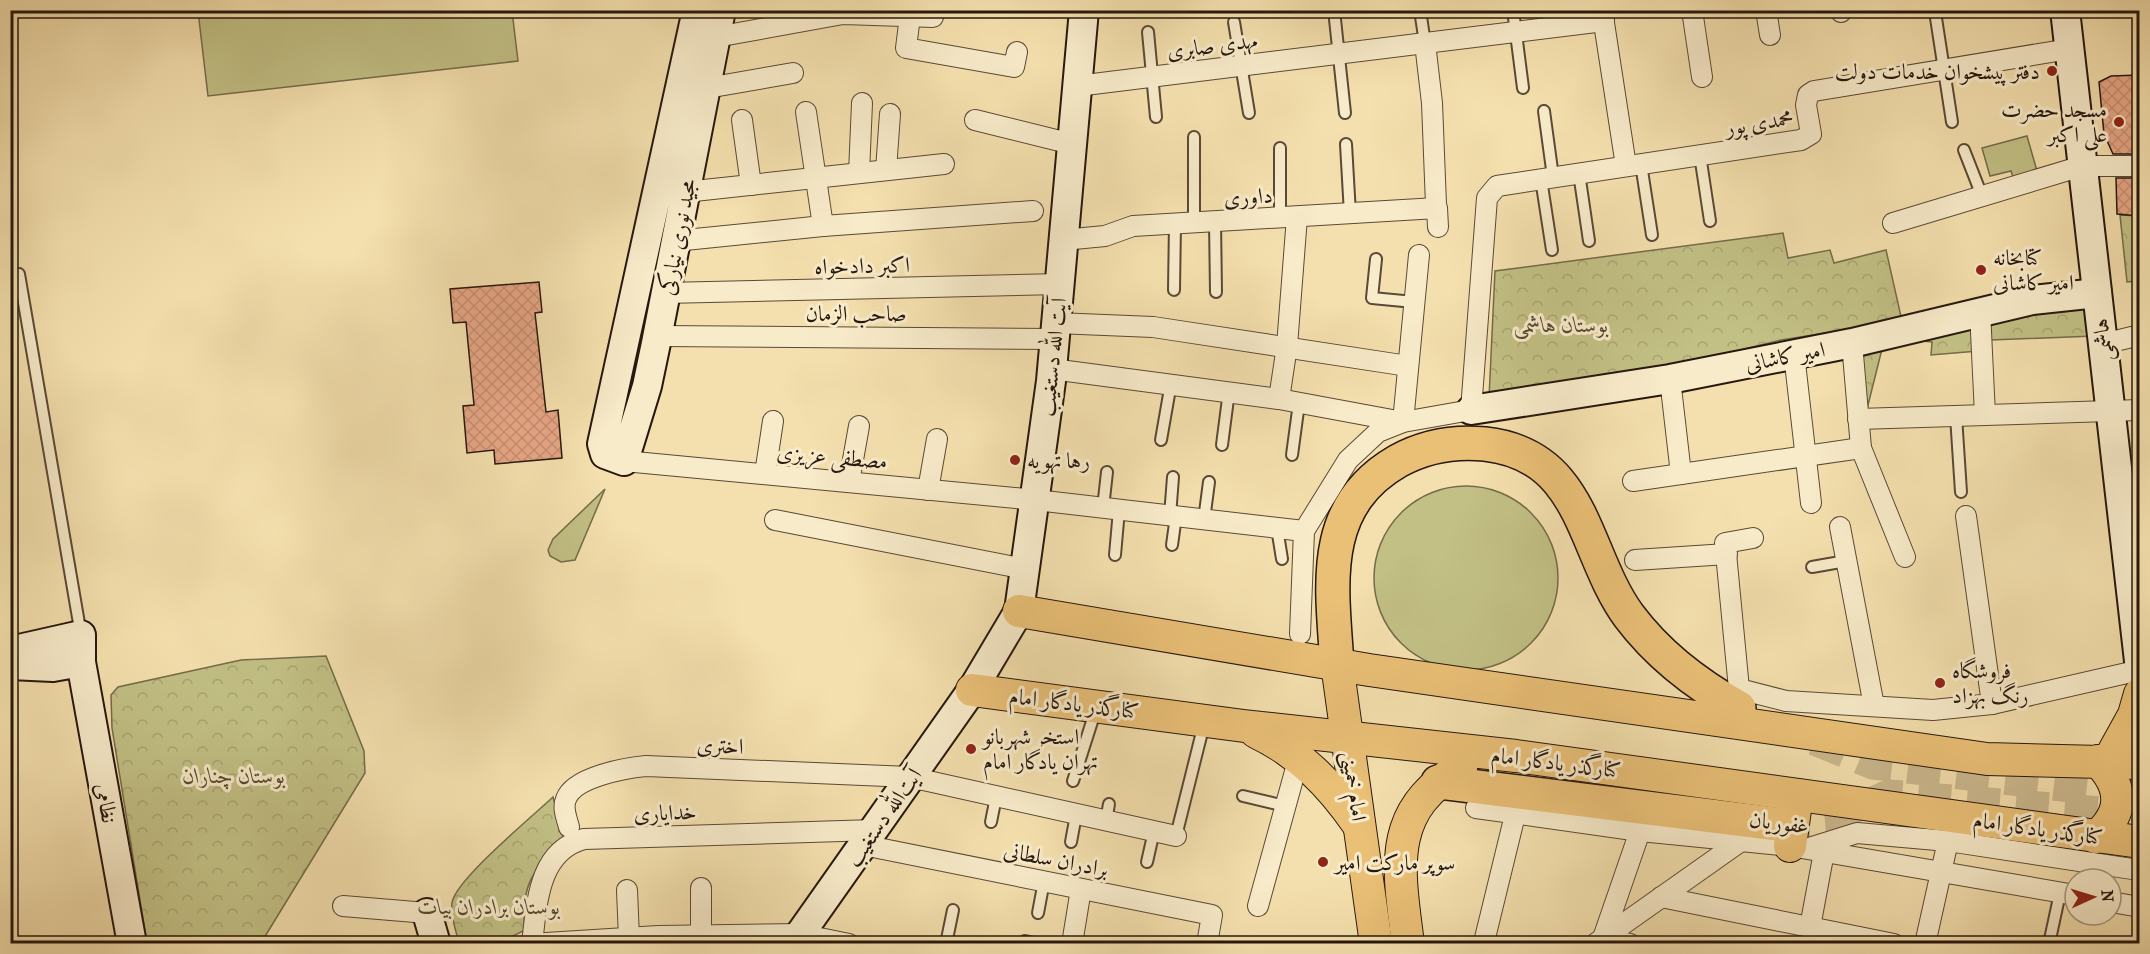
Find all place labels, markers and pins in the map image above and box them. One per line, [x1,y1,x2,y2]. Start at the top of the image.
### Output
place label: دفتر پیشخوان خدمات دولت [1835,59,2040,86]
marker: دفتر پیشخوان خدمات دولت [2045,64,2059,78]
place label: مسجد حضرت علی اکبر [2001,97,2107,151]
marker: مسجد حضرت علی اکبر [2112,115,2126,129]
place label: کتابخانه امیر کاشانی [1993,245,2074,296]
marker: کتابخانه امیر کاشانی [1974,263,1988,277]
place label: رها تهویه [1027,448,1090,475]
marker: رها تهویه [1008,453,1022,467]
place label: فروشگاه رنگ بهزاد [1952,657,2028,710]
marker: فروشگاه رنگ بهزاد [1933,676,1947,690]
place label: استخر شهربانو تهران یادگار امام [981,724,1098,781]
marker: استخر شهربانو تهران یادگار امام [964,742,978,756]
place label: سوپر مارکت امیر [1333,850,1455,877]
marker: سوپر مارکت امیر [1316,855,1330,869]

